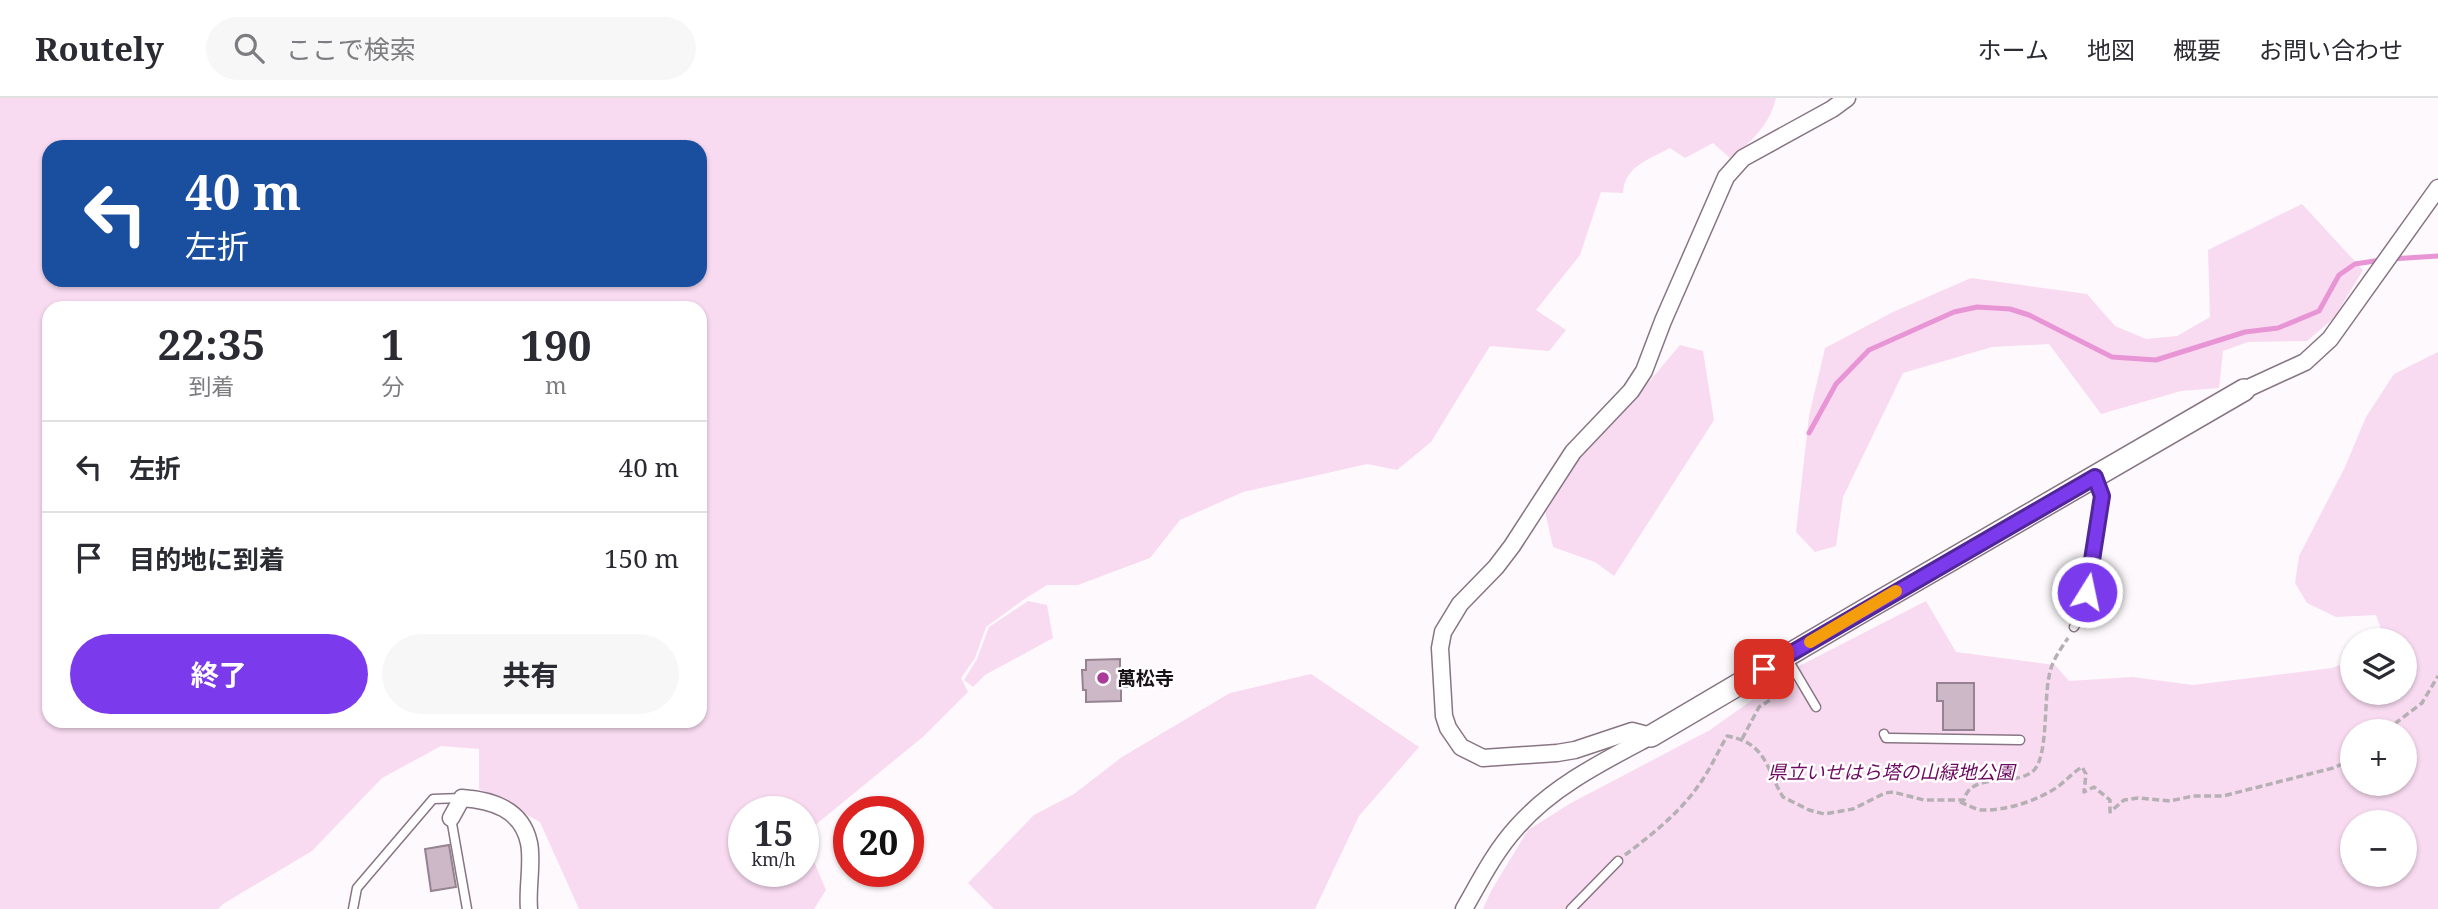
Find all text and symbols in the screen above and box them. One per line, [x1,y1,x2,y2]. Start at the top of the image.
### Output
search box [206,17,696,80]
text: Routely [35,26,164,71]
icon: search [230,29,268,67]
text: ここで検索 [286,31,416,67]
text: ホーム [1978,33,2049,66]
text: 地図 [2087,33,2135,66]
text: 概要 [2173,33,2221,66]
text: お問い合わせ [2259,33,2403,66]
text: 40 m [185,158,301,224]
icon: left [70,168,161,259]
text: 左折 [185,224,249,267]
text: 22:35 [158,315,265,372]
text: 1 [381,315,405,372]
text: 190 [520,316,591,373]
text: m [545,369,567,401]
text: 到着 [188,370,234,402]
text: 分 [381,370,404,402]
icon: left [70,448,108,486]
text: 40 m [619,449,679,485]
text: 左折 [129,450,181,486]
icon: arrive [70,539,108,577]
text: 150 m [604,540,679,576]
text: 目的地に到着 [129,541,285,577]
position arrow [2050,555,2124,629]
map controls [2340,628,2417,887]
button: layers [2340,628,2417,705]
button: 終了 [70,634,368,714]
button: 共有 [382,634,679,714]
pin [1734,639,1794,699]
icon: arrive [1745,650,1783,688]
place label: 萬松寺 [1117,665,1174,691]
marker: 萬松寺 [1095,670,1111,686]
button: + [2340,719,2417,796]
park label: 県立いせはら塔の山緑地公園 [1767,759,2017,785]
speed limit sign: 20 [833,796,924,887]
text: 15 [754,809,793,856]
button: − [2340,810,2417,887]
text: km/h [751,847,796,871]

